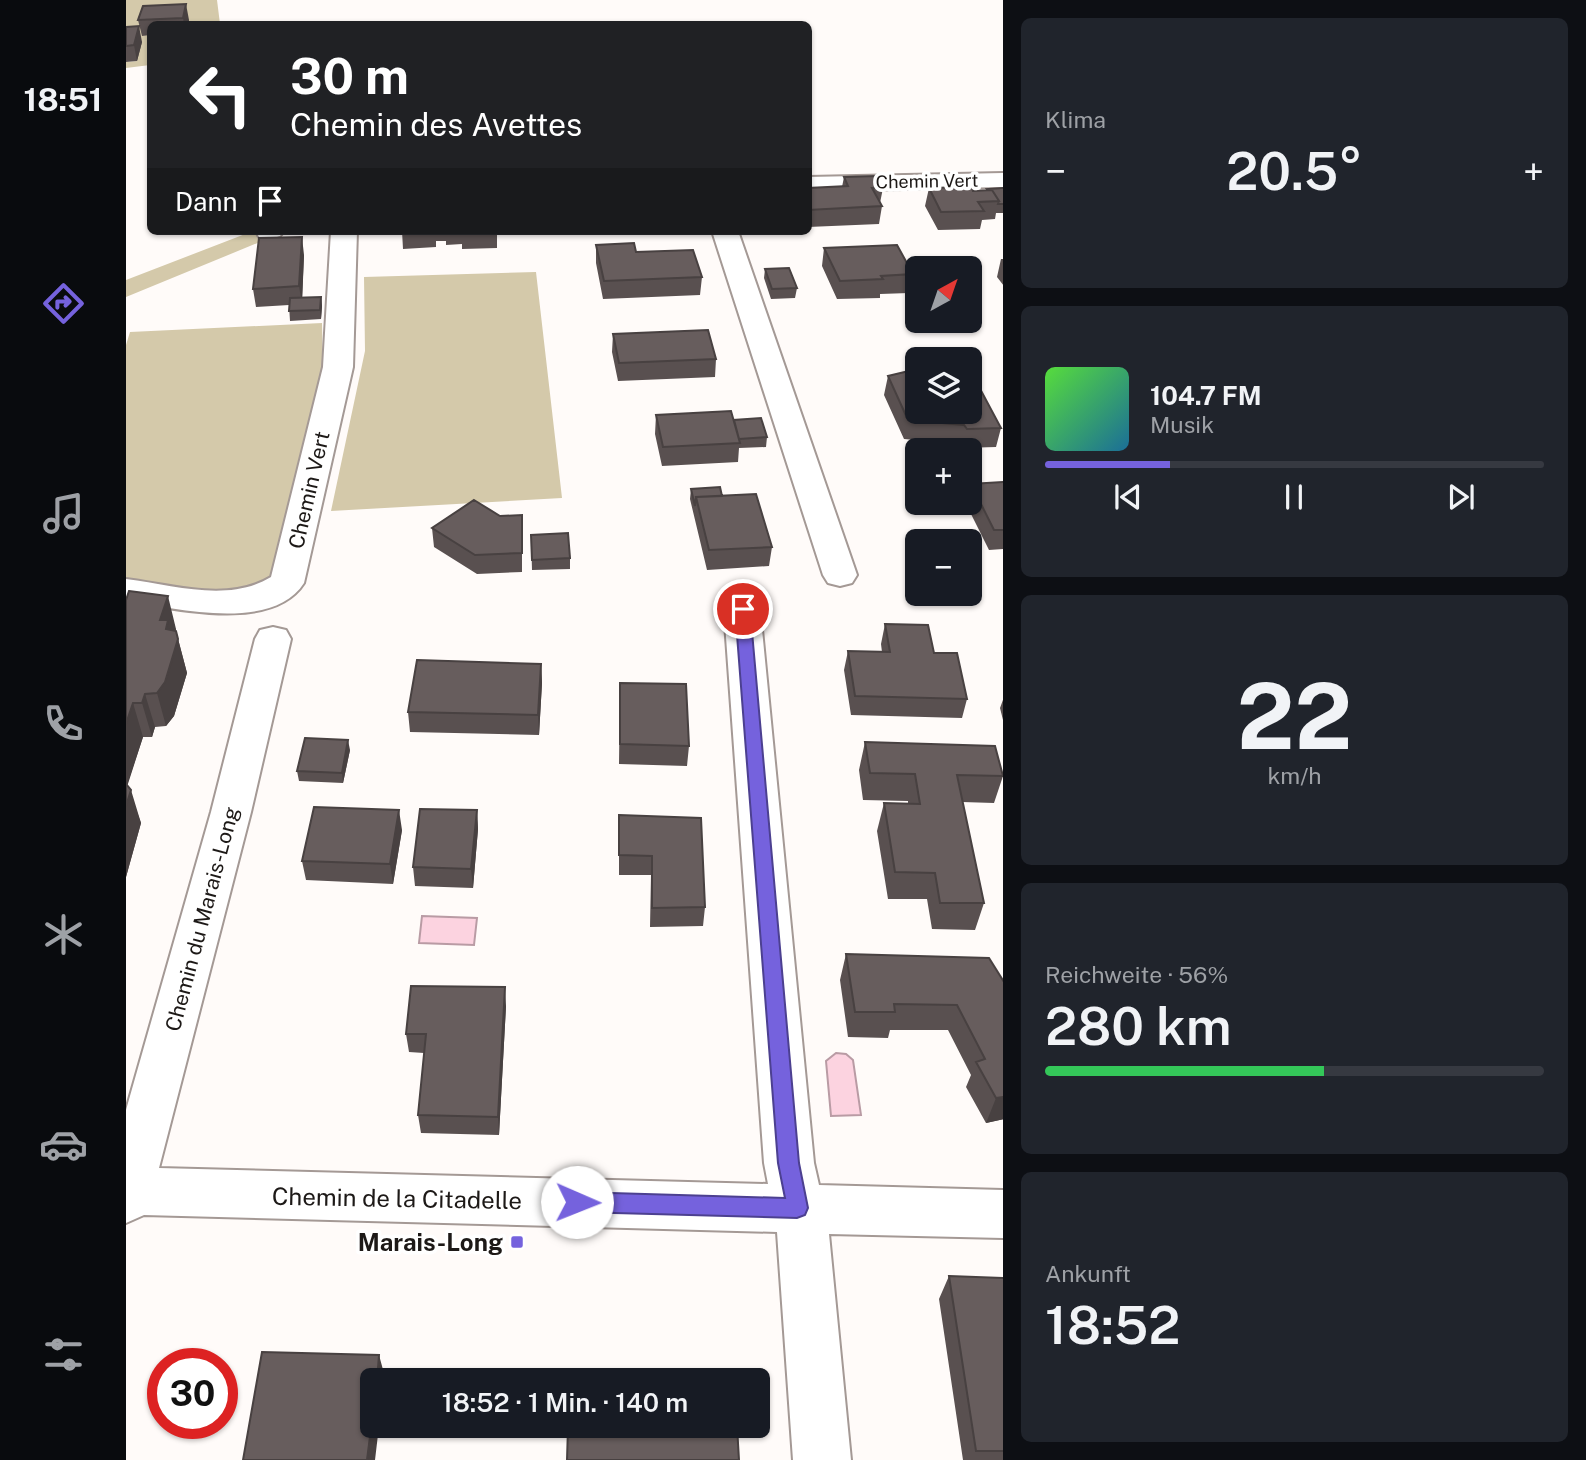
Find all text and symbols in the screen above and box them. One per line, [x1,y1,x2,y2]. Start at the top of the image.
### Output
text: 30 m [290,47,409,105]
icon: left [175,49,266,140]
text: 18:51 [23,81,103,118]
text: Chemin des Avettes [290,106,582,143]
text: Klima [1045,106,1106,133]
text: 20.5° [1226,141,1363,202]
text: − [1045,149,1066,194]
text: + [1523,149,1544,194]
street label: Chemin Vert [875,170,979,192]
icon: arrive [251,182,289,220]
text: Dann [175,186,237,217]
north arrow [905,256,982,332]
map controls [905,256,982,606]
icon: directions [39,279,88,328]
button: layers [905,347,982,424]
text: 104.7 FM [1150,380,1262,411]
text: Musik [1150,411,1214,438]
street label: Chemin Vert [283,429,335,551]
button: + [905,438,982,515]
icon: previous [1109,478,1147,516]
icon: pause [1275,478,1313,516]
icon: next [1442,478,1480,516]
icon: music [39,489,88,538]
button: − [905,529,982,606]
pin [713,579,773,639]
icon: arrive [724,590,762,628]
text: 22 [1237,663,1352,769]
icon: phone [39,699,88,748]
text: km/h [1267,762,1322,789]
street label: Chemin du Marais-Long [160,804,244,1034]
icon: climate [39,910,88,959]
text: Reichweite · 56% [1045,961,1228,988]
text: 280 km [1045,996,1232,1057]
icon: car [39,1120,88,1169]
position arrow [540,1165,614,1239]
street label: Chemin de la Citadelle [272,1182,522,1214]
place label: Marais-Long [358,1228,503,1256]
marker: Marais-Long [509,1234,525,1250]
text: Ankunft [1045,1260,1131,1287]
text: 18:52 [1045,1295,1180,1356]
icon: filters [39,1330,88,1379]
speed limit sign: 30 [147,1348,238,1439]
text: 18:52 · 1 Min. · 140 m [442,1387,688,1418]

